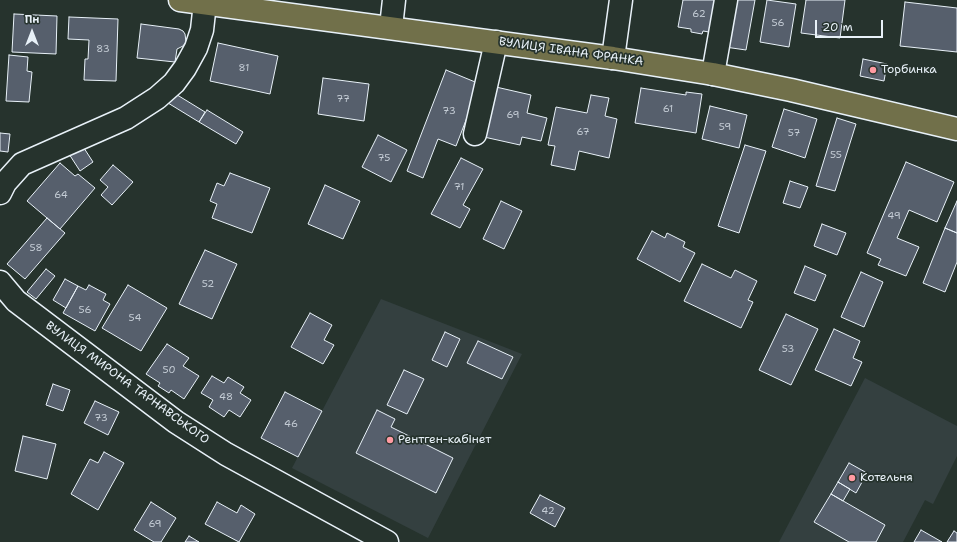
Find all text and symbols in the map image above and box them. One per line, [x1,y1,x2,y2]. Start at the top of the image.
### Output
house number: 62 [692,8,706,20]
north arrow [12,12,52,52]
text: Пн [25,12,39,27]
scale bar [817,12,885,38]
house number: 56 [772,17,784,29]
text: 20 m [822,19,853,35]
street label: ВУЛИЦЯ ІВАНА ФРАНКА [498,35,644,69]
house number: 83 [96,43,110,55]
house number: 81 [239,62,249,74]
place label: Торбинка [881,63,937,77]
marker: Торбинка [868,65,878,75]
house number: 77 [336,93,350,105]
house number: 61 [663,103,673,115]
house number: 73 [442,105,456,117]
house number: 69 [506,109,520,121]
house number: 59 [719,121,731,133]
house number: 67 [577,126,589,138]
house number: 57 [788,127,800,139]
house number: 55 [830,149,842,161]
house number: 75 [378,152,390,164]
house number: 71 [454,181,464,193]
house number: 64 [54,189,68,201]
house number: 49 [887,210,901,222]
house number: 58 [30,242,42,254]
house number: 52 [202,278,214,290]
house number: 56 [79,304,91,316]
house number: 54 [129,312,141,324]
street label: ВУЛИЦЯ МИРОНА ТАРНАВСЬКОГО [42,319,212,447]
house number: 53 [782,343,794,355]
house number: 50 [162,364,176,376]
house number: 48 [219,391,233,403]
house number: 73 [94,412,108,424]
house number: 46 [284,418,298,430]
place label: Рентген-кабінет [398,433,491,447]
marker: Рентген-кабінет [385,435,395,445]
place label: Котельня [860,471,913,485]
marker: Котельня [847,473,857,483]
house number: 42 [541,505,555,517]
house number: 69 [148,518,162,530]

